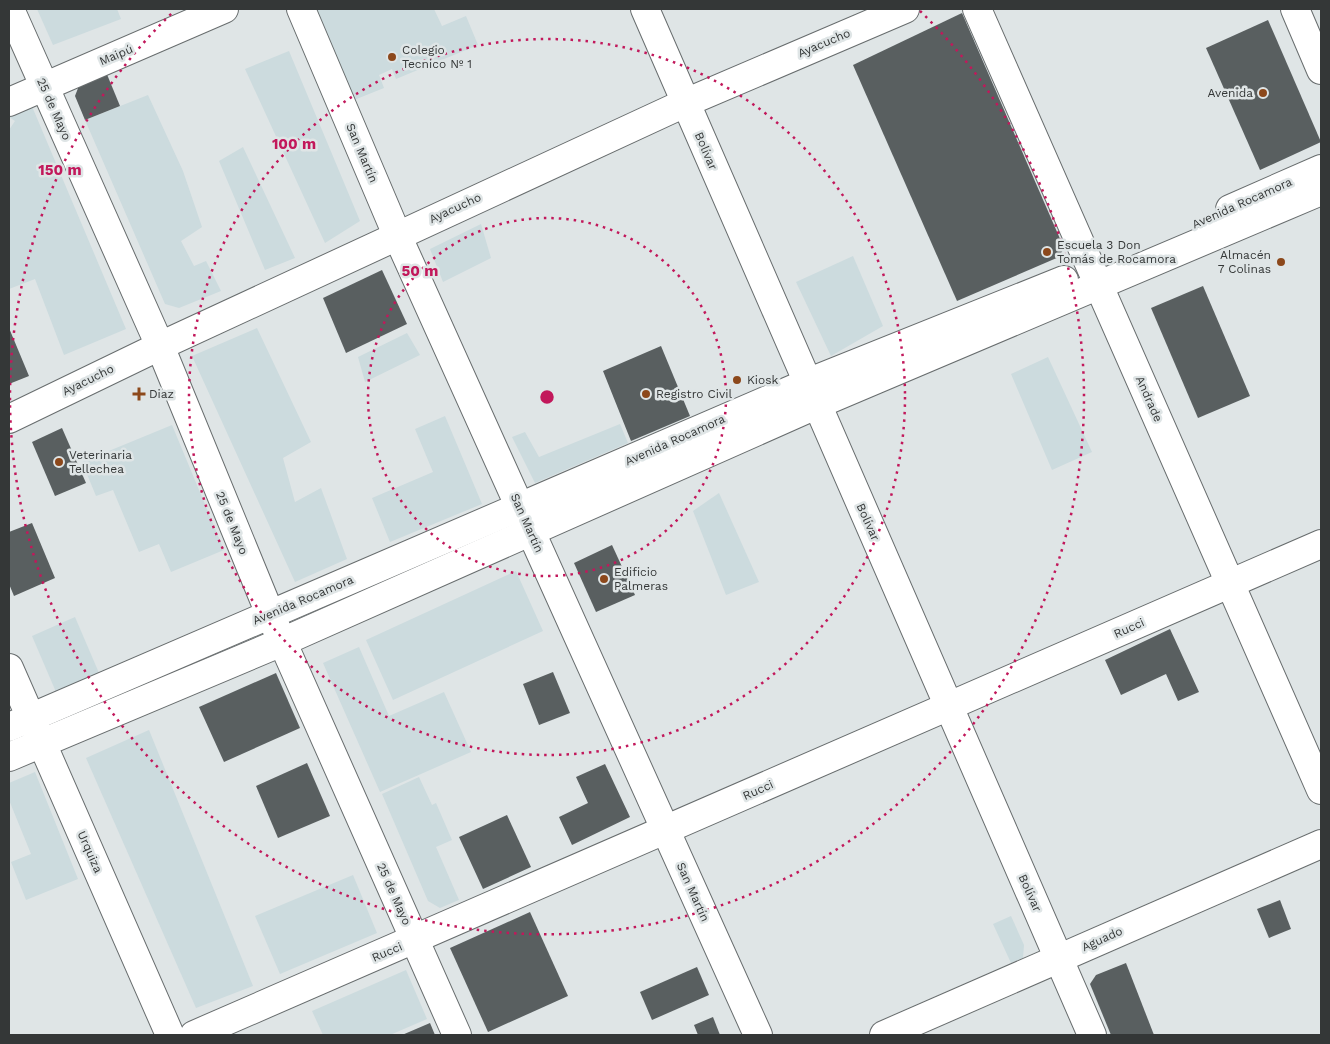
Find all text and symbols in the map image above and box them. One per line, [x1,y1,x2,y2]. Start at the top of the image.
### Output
street label: Ayacucho [796,26,852,60]
street label: Maipú [97,42,135,68]
place label: Colegio Tecnico Nº 1 [402,43,472,71]
marker: Colegio Tecnico Nº 1 [386,51,398,63]
street label: 25 de Mayo [34,76,74,142]
place label: Avenida [1207,86,1253,100]
marker: Avenida [1257,87,1269,99]
street label: San Martín [343,121,381,185]
street label: Bolívar [692,130,720,172]
text: 100 m [272,135,316,153]
text: 150 m [38,161,82,179]
street label: Avenida Rocamora [1190,175,1294,231]
street label: Ayacucho [427,190,483,226]
place label: Escuela 3 Don Tomás de Rocamora [1057,238,1176,266]
marker: Escuela 3 Don Tomás de Rocamora [1041,246,1053,258]
place label: Almacén 7 Colinas [1218,248,1271,276]
marker: Almacén 7 Colinas [1275,256,1287,268]
text: 50 m [402,262,438,280]
street label: Ayacucho [60,362,116,398]
place label: Kiosk [747,373,779,387]
marker: Kiosk [731,374,743,386]
street label: Andrade [1133,374,1165,424]
place label: Diaz [149,387,174,401]
place label: Registro Civil [656,387,732,401]
marker: Diaz [133,388,145,400]
centre of rings [538,388,556,406]
marker: Registro Civil [640,388,652,400]
street label: Avenida Rocamora [623,412,727,468]
place label: Veterinaria Tellechea [69,448,132,476]
marker: Veterinaria Tellechea [53,456,65,468]
street label: 25 de Mayo [213,489,251,557]
street label: San Martín [508,491,546,555]
street label: Bolívar [854,501,883,543]
place label: Edificio Palmeras [614,565,668,593]
street label: Avenida Rocamora [251,572,356,628]
marker: Edificio Palmeras [598,573,610,585]
street label: Rucci [1112,615,1146,641]
street label: Rucci [741,777,775,803]
street label: Urquiza [75,829,106,875]
street label: San Martín [674,860,712,924]
street label: 25 de Mayo [374,861,414,927]
street label: Bolívar [1016,872,1045,914]
street label: Aguado [1079,924,1125,954]
street label: Rucci [370,939,404,965]

